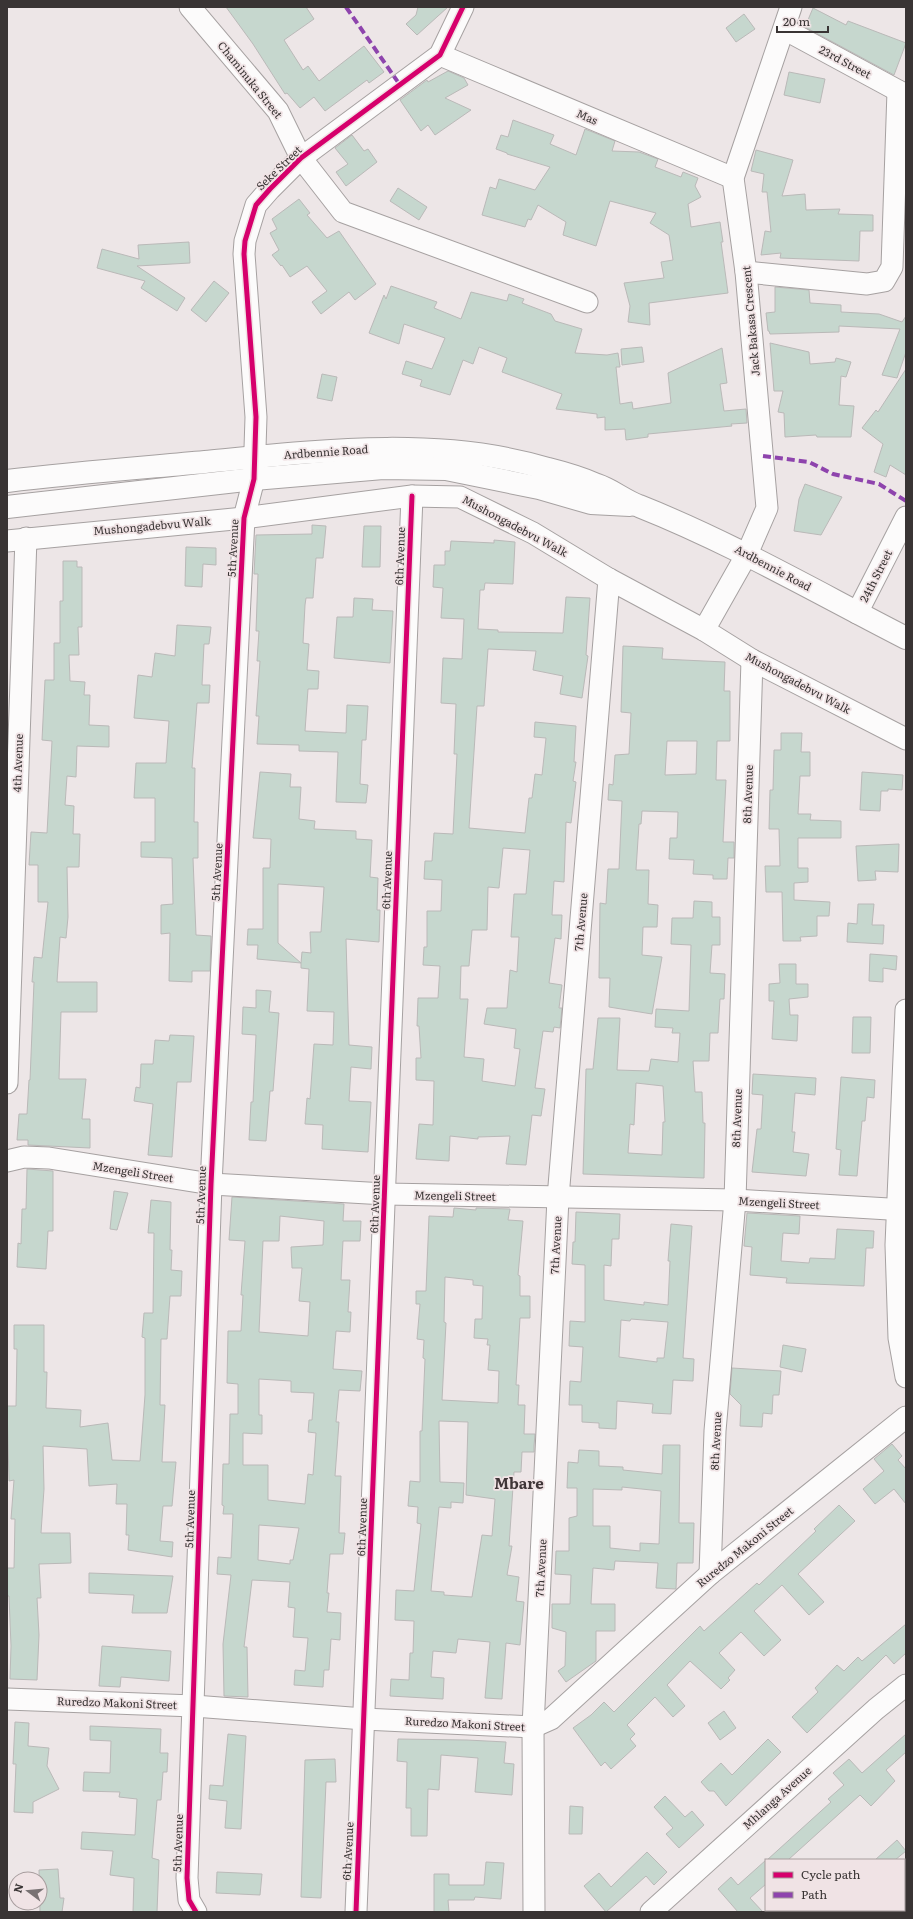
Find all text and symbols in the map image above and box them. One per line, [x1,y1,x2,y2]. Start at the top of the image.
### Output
scale bar [777,8,828,34]
text: 20 m [783,12,810,30]
street label: Chaminuka Street [215,37,287,122]
street label: 23rd Street [817,41,875,82]
street label: Mas [574,104,600,128]
street label: Seke Street [252,141,305,193]
street label: Jack Bakasa Crescent [737,265,763,377]
street label: Ardbennie Road [283,440,369,462]
street label: Mushongadebvu Walk [460,490,571,560]
street label: Mushongadebvu Walk [93,512,211,538]
street label: 5th Avenue [222,518,242,577]
street label: 6th Avenue [390,526,408,585]
street label: Ardbennie Road [732,540,815,594]
street label: 24th Street [855,546,895,605]
street label: Mushongadebvu Walk [743,647,854,717]
street label: 4th Avenue [8,733,26,793]
street label: 8th Avenue [738,764,756,824]
street label: 5th Avenue [206,842,226,901]
street label: 6th Avenue [377,850,395,909]
street label: 7th Avenue [570,892,591,952]
street label: 8th Avenue [727,1088,745,1148]
street label: Mzengeli Street [92,1157,175,1185]
street label: 5th Avenue [191,1165,209,1224]
street label: 6th Avenue [365,1174,383,1233]
street label: Mzengeli Street [414,1186,497,1204]
street label: Mzengeli Street [738,1192,821,1212]
street label: 7th Avenue [545,1215,565,1274]
street label: 8th Avenue [705,1411,725,1471]
district label: Mbare [494,1471,544,1494]
street label: 5th Avenue [180,1489,198,1548]
street label: 6th Avenue [352,1497,370,1556]
street label: Ruredzo Makoni Street [693,1502,797,1590]
street label: 7th Avenue [530,1538,550,1597]
street label: Ruredzo Makoni Street [57,1692,178,1712]
street label: Ruredzo Makoni Street [405,1712,526,1734]
street label: Mhlanga Avenue [738,1762,814,1833]
street label: 5th Avenue [168,1813,186,1872]
street label: 6th Avenue [337,1821,357,1881]
legend [765,1859,905,1911]
text: Cycle path [801,1865,861,1883]
north arrow [8,1871,48,1911]
text: N [8,1881,26,1895]
text: Path [801,1885,827,1903]

